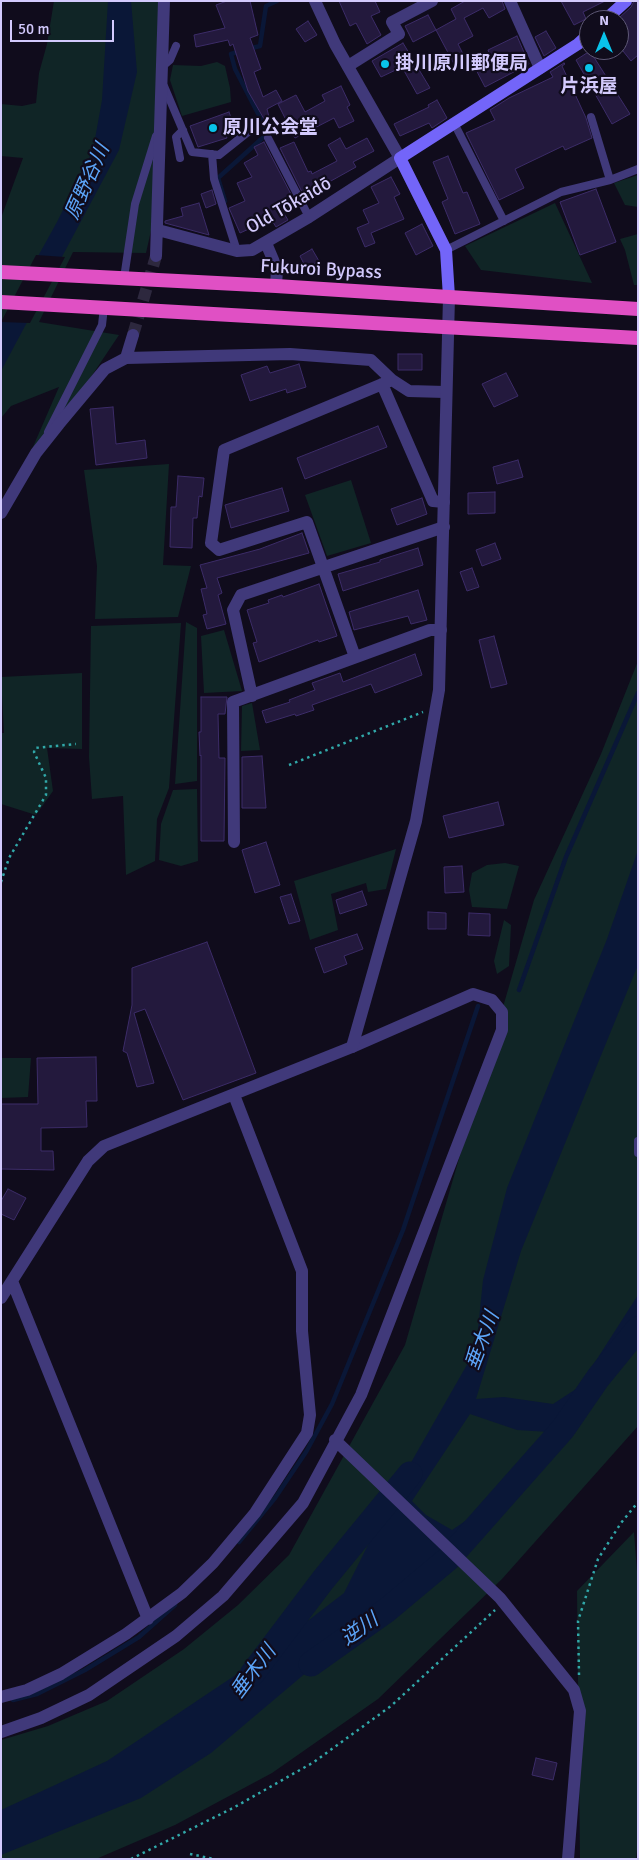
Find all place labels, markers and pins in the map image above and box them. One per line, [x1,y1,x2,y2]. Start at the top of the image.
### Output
place label: 掛川原川郵便局 [395,53,528,75]
marker: 掛川原川郵便局 [379,58,391,70]
marker: 片浜屋 [583,62,595,74]
place label: 片浜屋 [561,76,617,98]
place label: 原川公会堂 [223,117,318,139]
marker: 原川公会堂 [207,122,219,134]

